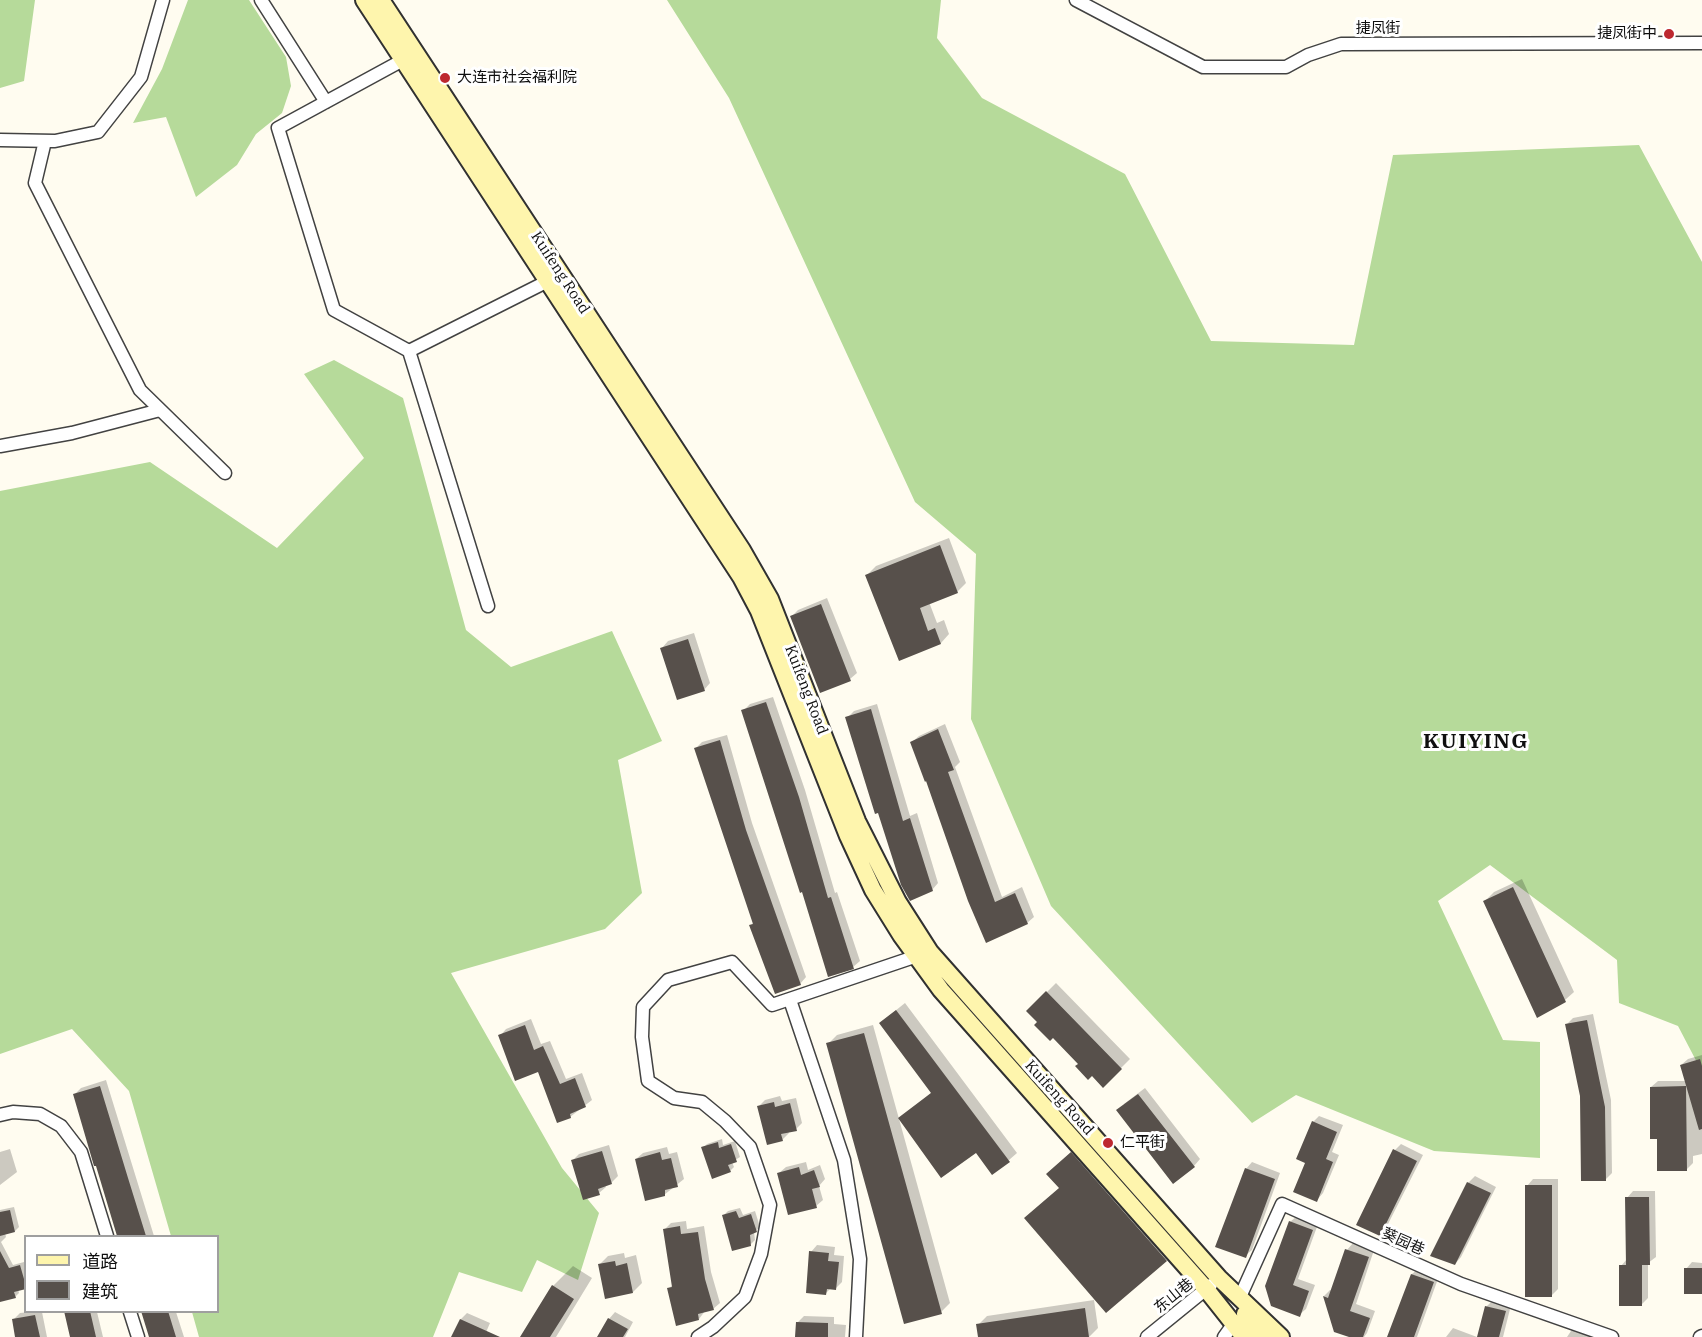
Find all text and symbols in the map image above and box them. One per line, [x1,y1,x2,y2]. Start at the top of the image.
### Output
street label: 捷凤街 [1356,20,1400,38]
place label: 捷凤街中 [1597,25,1657,43]
marker: 捷凤街中 [1662,27,1676,41]
place label: 大连市社会福利院 [457,69,577,87]
marker: 大连市社会福利院 [438,71,452,85]
street label: Kuifeng Road [527,229,593,317]
street label: Kuifeng Road [781,643,831,737]
district label: KUIYING [1423,729,1529,755]
street label: Kuifeng Road [1021,1057,1097,1139]
place label: 仁平街 [1120,1134,1165,1152]
marker: 仁平街 [1101,1136,1115,1150]
street label: 葵园巷 [1379,1225,1427,1259]
legend [24,1235,219,1313]
text: 道路 [82,1250,118,1273]
street label: 东山巷 [1151,1275,1197,1317]
text: 建筑 [82,1280,118,1303]

